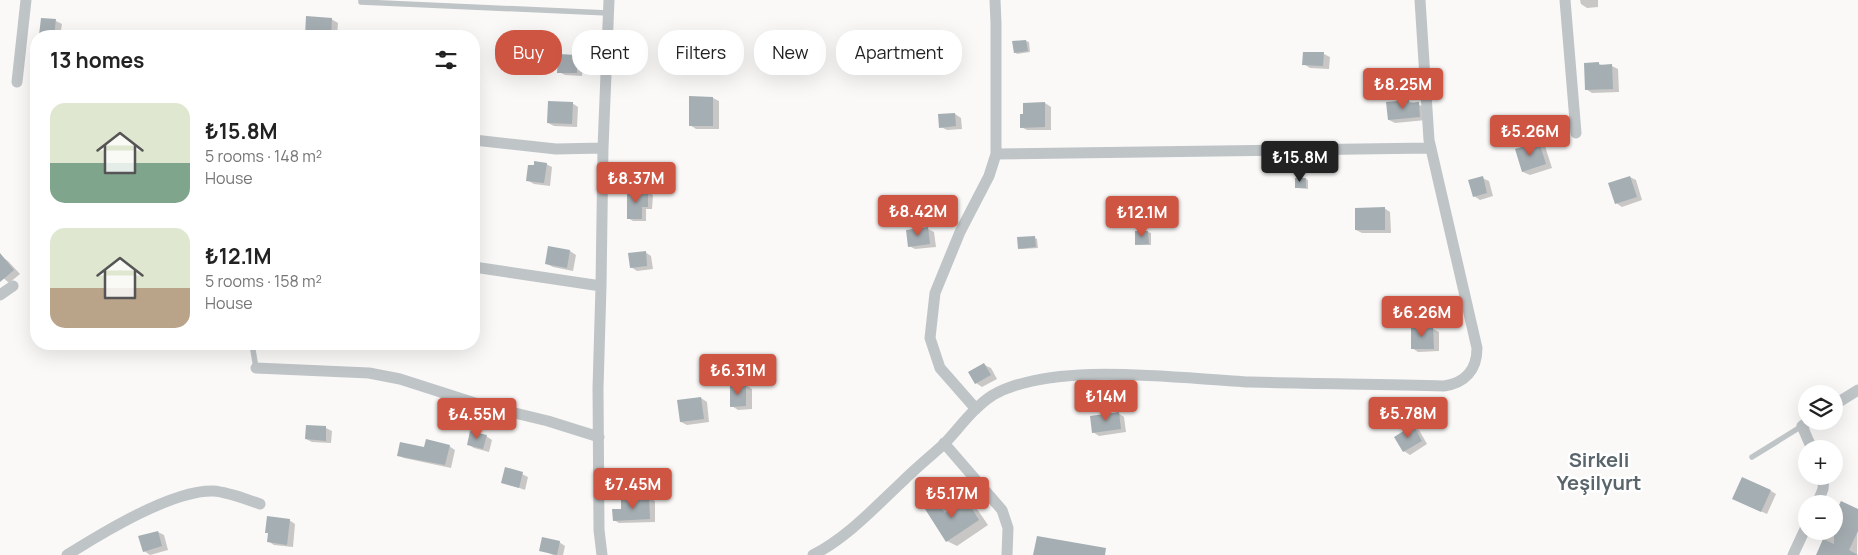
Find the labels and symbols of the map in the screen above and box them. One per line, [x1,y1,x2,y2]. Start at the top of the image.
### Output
pin: ₺8.25M [1362,68,1444,110]
pin: ₺5.26M [1489,114,1571,157]
pin: ₺15.8M [1259,140,1341,183]
pin: ₺8.37M [595,162,677,204]
pin: ₺8.42M [877,194,959,237]
pin: ₺12.1M [1101,196,1183,238]
pin: ₺6.26M [1381,296,1463,338]
pin: ₺6.31M [697,354,779,396]
pin: ₺14M [1076,380,1136,422]
pin: ₺5.78M [1367,396,1449,439]
pin: ₺4.55M [436,398,518,440]
district label: Sirkeli Yeşilyurt [1556,446,1642,496]
pin: ₺7.45M [592,468,674,510]
pin: ₺5.17M [911,476,993,519]

